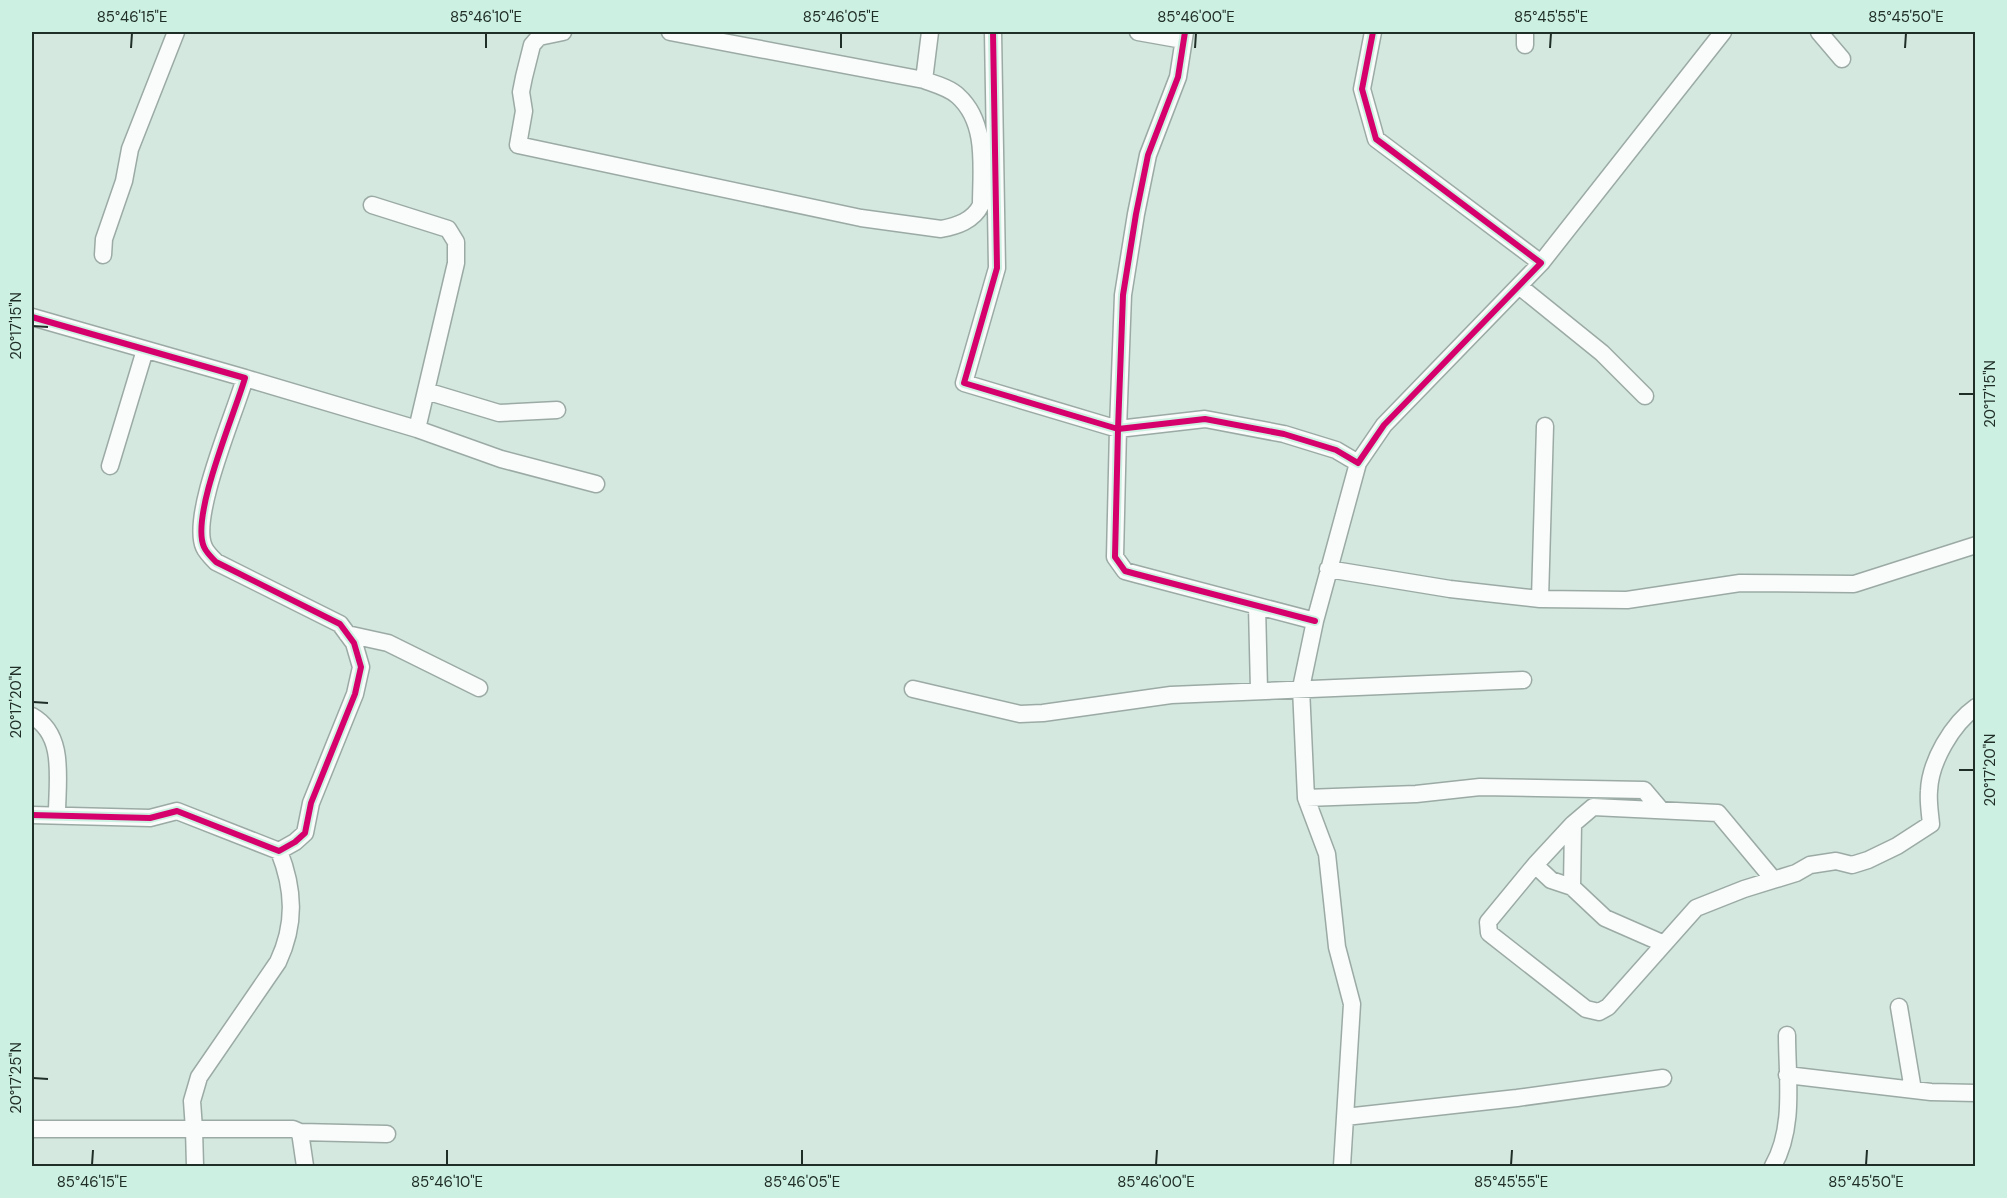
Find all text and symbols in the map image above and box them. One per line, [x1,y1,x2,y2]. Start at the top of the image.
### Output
text: 85°46'15"E [97,7,167,27]
text: 85°46'10"E [450,7,522,27]
text: 85°46'05"E [803,7,879,27]
text: 85°46'00"E [1157,7,1235,27]
text: 85°45'55"E [1514,7,1588,27]
text: 85°45'50"E [1868,7,1944,27]
text: 20°17'15"N [6,292,26,360]
text: 20°17'15"N [1980,360,2000,428]
text: 20°17'20"N [6,666,26,738]
text: 20°17'20"N [1980,734,2000,806]
text: 20°17'25"N [6,1042,26,1114]
text: 85°46'15"E [57,1172,127,1192]
text: 85°46'10"E [411,1172,483,1192]
text: 85°46'05"E [764,1172,840,1192]
text: 85°46'00"E [1117,1172,1195,1192]
text: 85°45'55"E [1474,1172,1548,1192]
text: 85°45'50"E [1828,1172,1904,1192]

